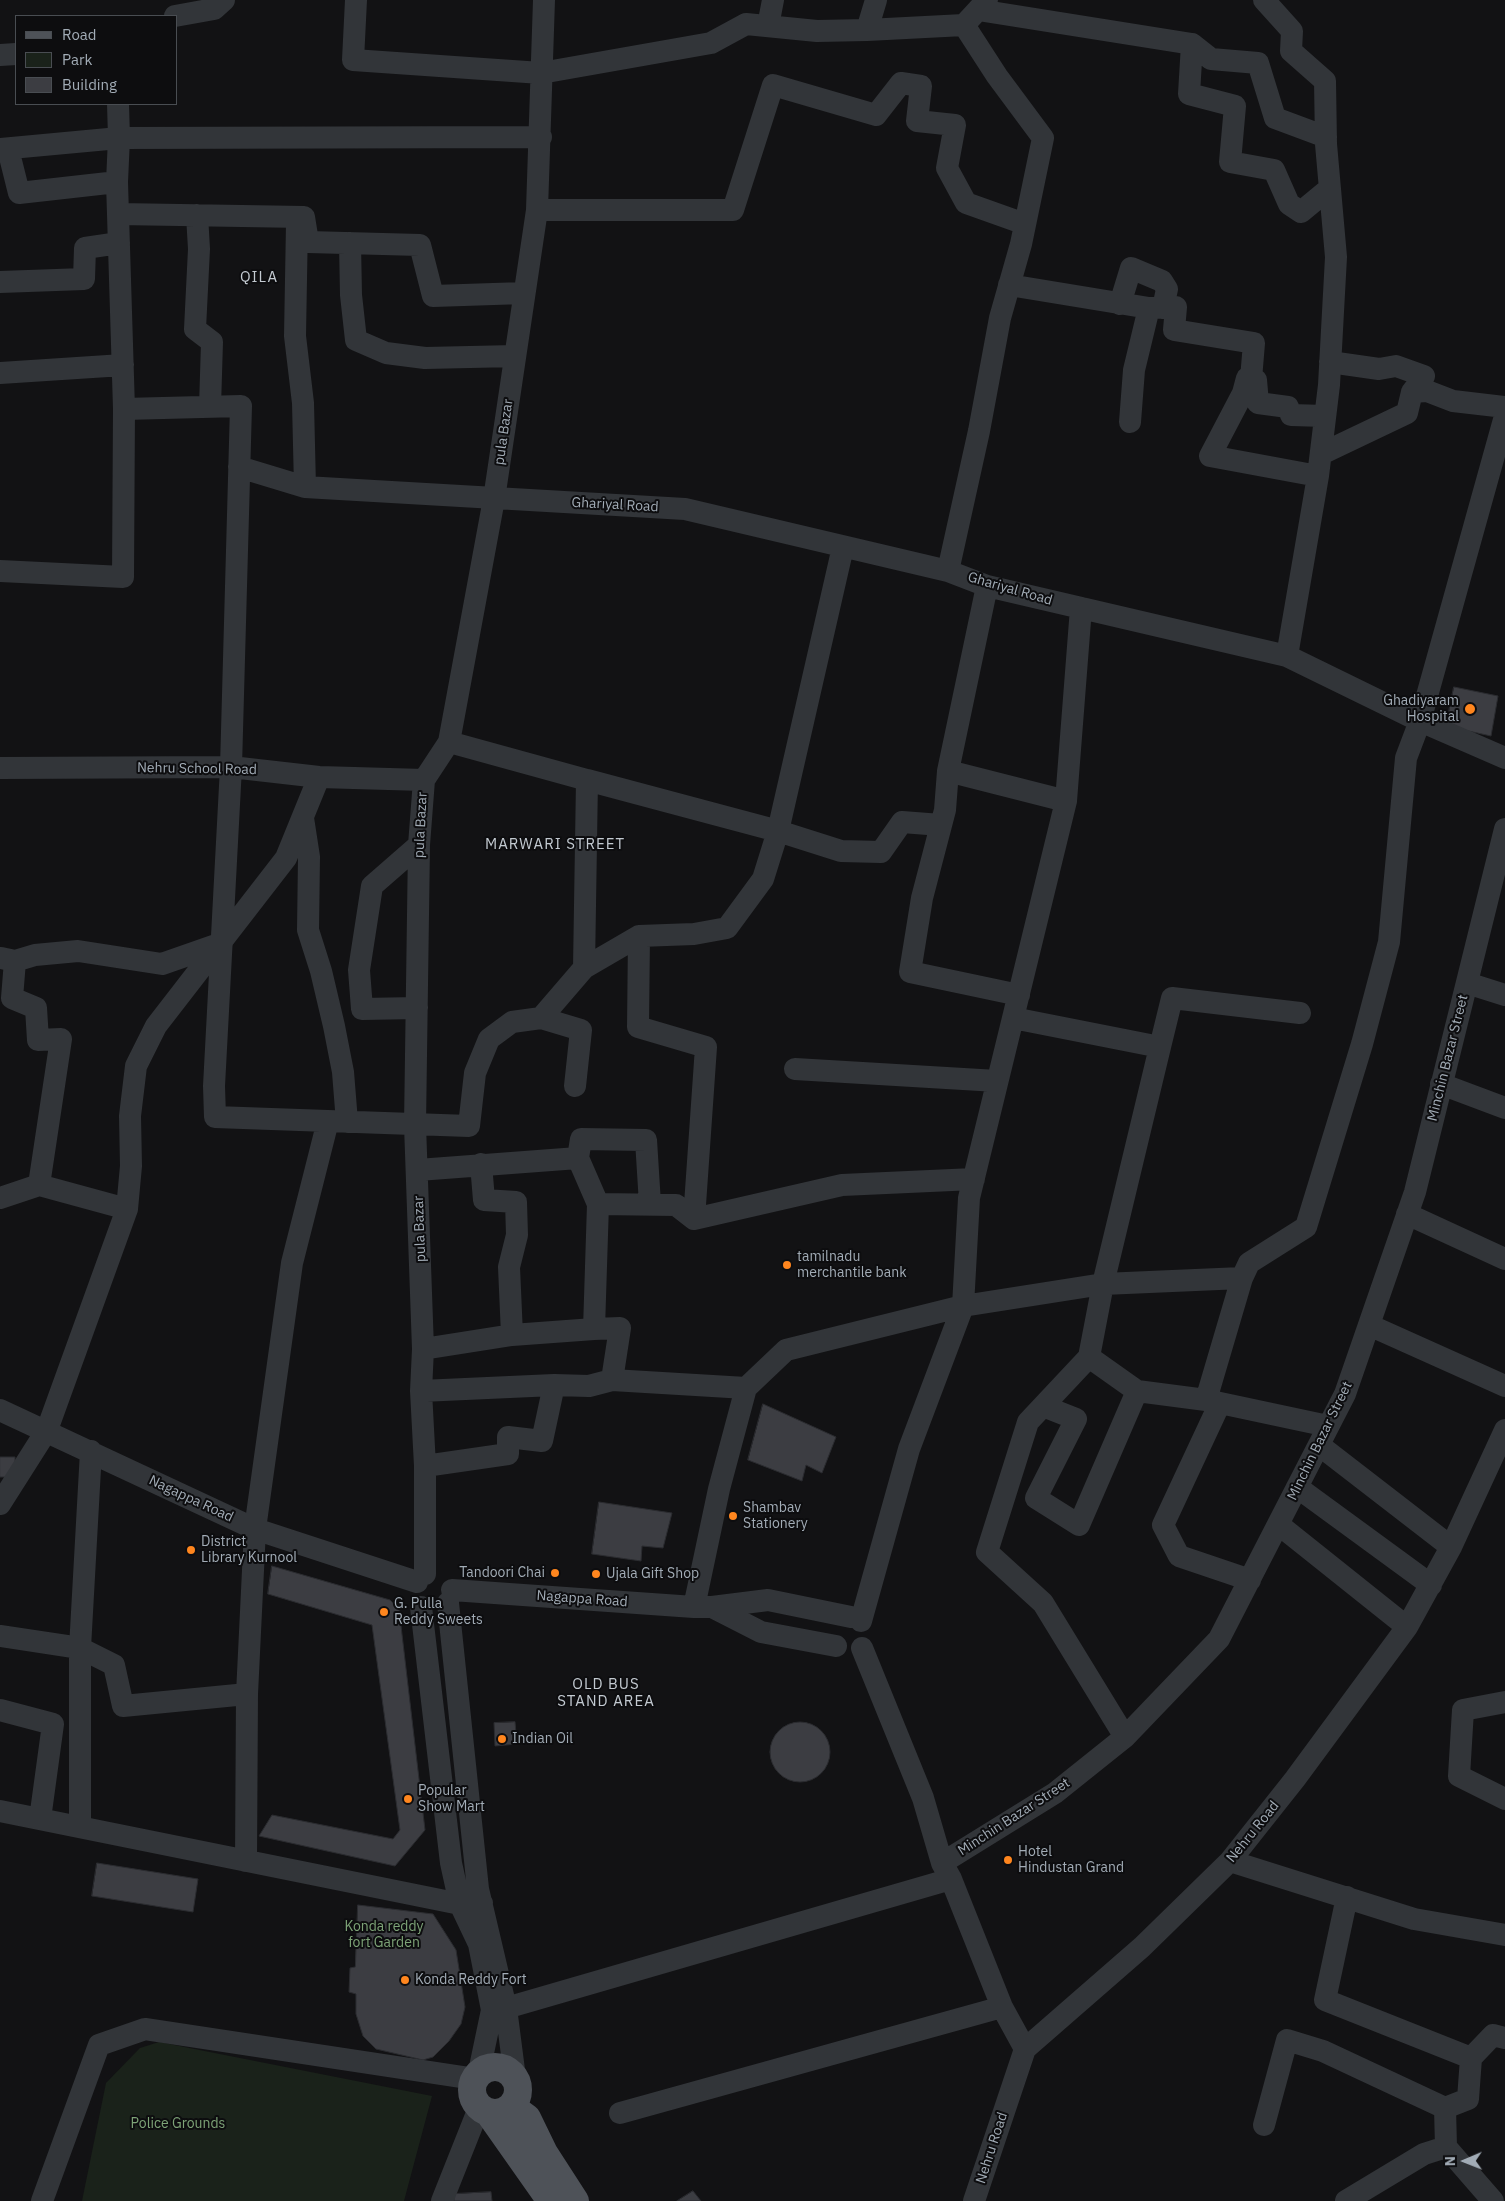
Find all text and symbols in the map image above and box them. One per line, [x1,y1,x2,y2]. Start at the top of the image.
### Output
legend [15,15,178,105]
text: Road [62,25,97,44]
text: Park [62,50,92,69]
text: Building [62,75,117,94]
district label: QILA [239,269,279,287]
street label: pula Bazar [491,398,517,466]
street label: Ghariyal Road [571,494,659,516]
street label: Ghariyal Road [966,569,1054,609]
place label: Ghadiyaram Hospital [1383,693,1459,726]
marker: Ghadiyaram Hospital [1463,702,1477,716]
street label: Nehru School Road [137,760,257,778]
street label: pula Bazar [411,791,431,859]
district label: MARWARI STREET [483,836,627,854]
street label: Minchin Bazar Street [1424,993,1472,1123]
street label: pula Bazar [410,1196,430,1262]
place label: tamilnadu merchantile bank [797,1249,907,1282]
marker: tamilnadu merchantile bank [781,1259,793,1271]
street label: Minchin Bazar Street [1284,1379,1356,1503]
street label: Nagappa Road [146,1472,236,1526]
place label: Shambav Stationery [743,1500,808,1532]
marker: Shambav Stationery [727,1510,739,1522]
place label: District Library Kurnool [201,1534,297,1566]
marker: District Library Kurnool [185,1544,197,1556]
place label: Tandoori Chai [459,1565,545,1581]
place label: Ujala Gift Shop [606,1566,699,1582]
marker: Tandoori Chai [549,1567,561,1579]
marker: Ujala Gift Shop [590,1568,602,1580]
street label: Nagappa Road [536,1587,628,1611]
place label: G. Pulla Reddy Sweets [394,1596,483,1628]
marker: G. Pulla Reddy Sweets [378,1606,390,1618]
district label: OLD BUS STAND AREA [556,1676,656,1711]
place label: Indian Oil [512,1731,573,1747]
marker: Indian Oil [496,1733,508,1745]
street label: Minchin Bazar Street [955,1775,1073,1859]
place label: Popular Show Mart [418,1783,485,1815]
marker: Popular Show Mart [402,1793,414,1805]
street label: Nehru Road [1223,1798,1283,1866]
place label: Hotel Hindustan Grand [1018,1844,1124,1876]
marker: Hotel Hindustan Grand [1002,1854,1014,1866]
park label: Konda reddy fort Garden [344,1919,424,1951]
place label: Konda Reddy Fort [415,1972,527,1988]
marker: Konda Reddy Fort [399,1974,411,1986]
street label: Nehru Road [973,2110,1011,2186]
park label: Police Grounds [131,2116,225,2132]
north arrow [1440,2136,1490,2186]
text: N [1441,2156,1459,2166]

